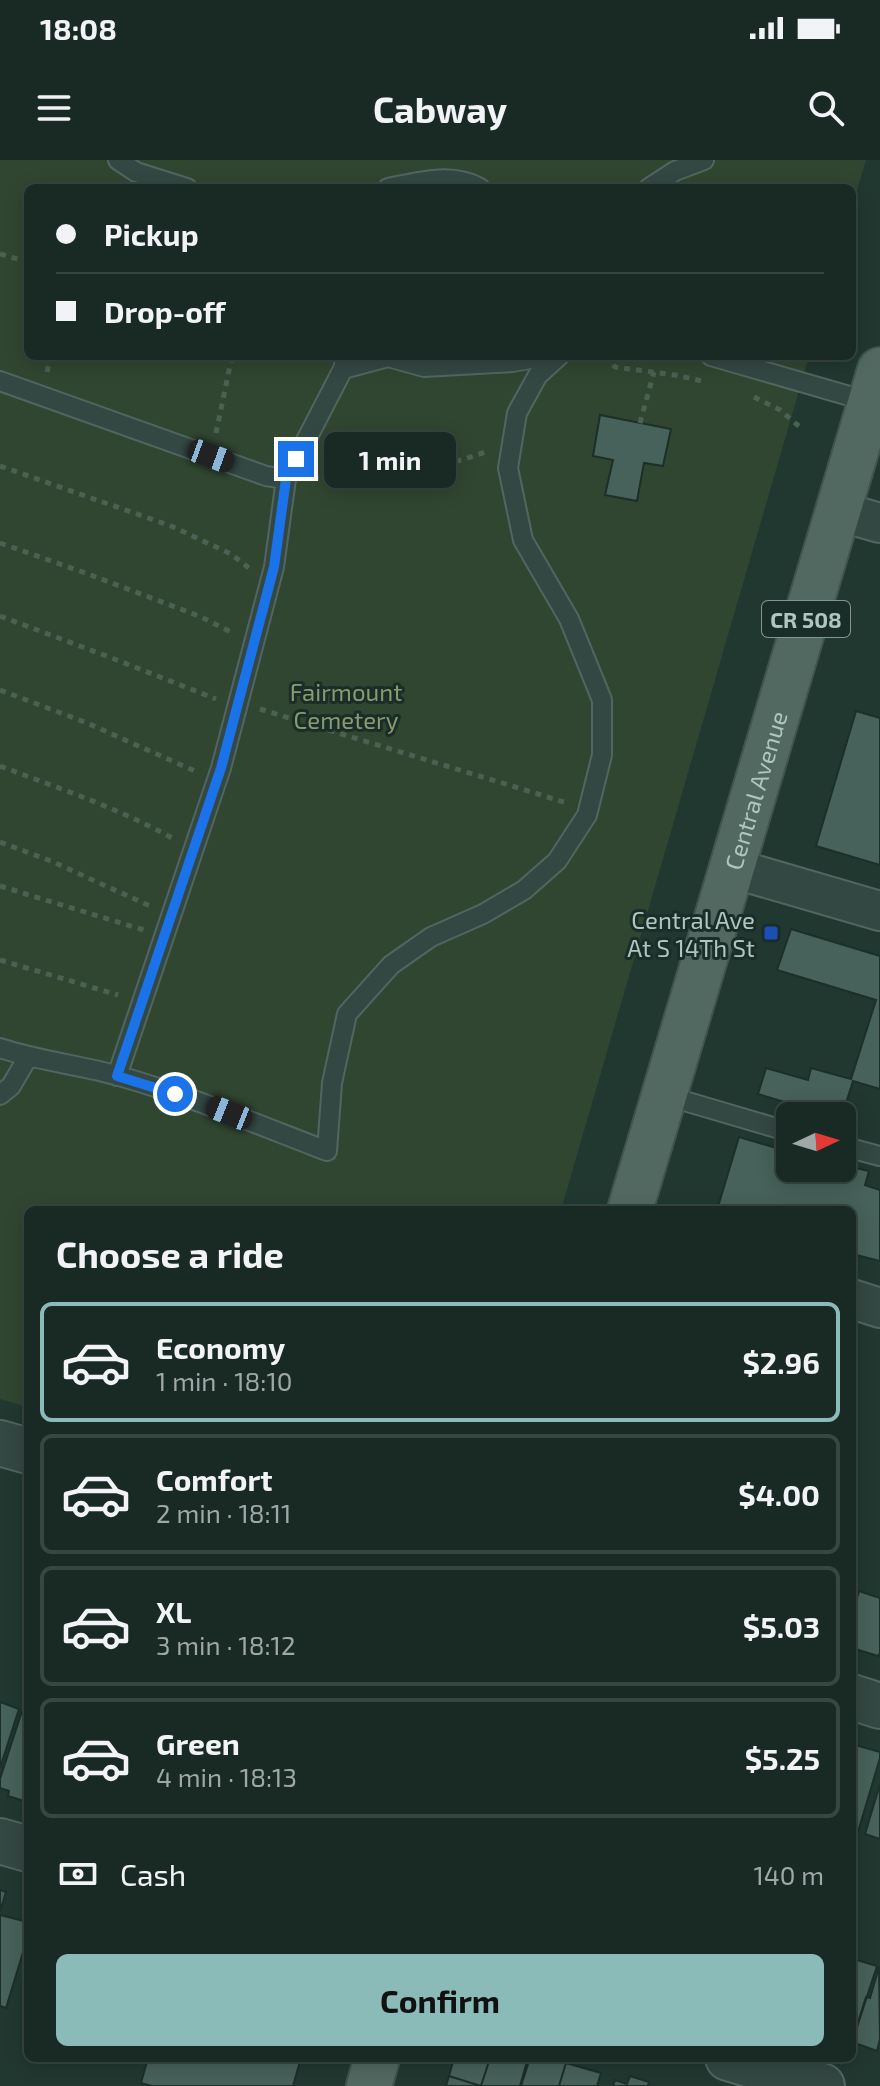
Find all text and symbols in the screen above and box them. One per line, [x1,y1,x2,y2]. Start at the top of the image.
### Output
text: 18:08 [40,10,117,46]
icon: menu [32,86,76,130]
icon: search [804,86,848,130]
text: Cabway [373,87,507,130]
text: Pickup [104,216,199,252]
text: Drop-off [104,293,226,329]
callout: 1 min [324,431,456,487]
car [184,437,238,475]
route end [278,441,314,477]
text: 1 min [359,444,421,475]
road number: CR 508 [762,601,850,637]
park label: Fairmount Cemetery [290,677,402,734]
street label: Central Avenue [718,707,792,873]
place label: Central Ave At S 14Th St [627,905,755,962]
marker: Central Ave At S 14Th St [762,924,780,942]
route start [157,1076,193,1112]
car [202,1093,256,1133]
north arrow [776,1102,856,1182]
map controls [776,1102,856,1182]
text: Choose a ride [56,1232,284,1275]
icon: car [60,1326,132,1398]
text: Economy [156,1329,285,1365]
text: $2.96 [742,1344,820,1380]
text: 1 min · 18:10 [156,1365,293,1396]
icon: car [60,1458,132,1530]
text: Comfort [156,1461,273,1497]
text: $4.00 [738,1476,820,1512]
text: 2 min · 18:11 [156,1497,291,1528]
icon: car [60,1590,132,1662]
text: XL [156,1593,191,1629]
text: $5.03 [743,1608,820,1644]
text: 3 min · 18:12 [156,1629,296,1660]
icon: car [60,1722,132,1794]
text: Green [156,1725,240,1761]
text: $5.25 [745,1740,820,1776]
text: 4 min · 18:13 [156,1761,297,1792]
icon: cash [56,1852,100,1896]
text: Cash [120,1856,186,1892]
text: 140 m [753,1859,824,1890]
button: Confirm [56,1954,824,2046]

